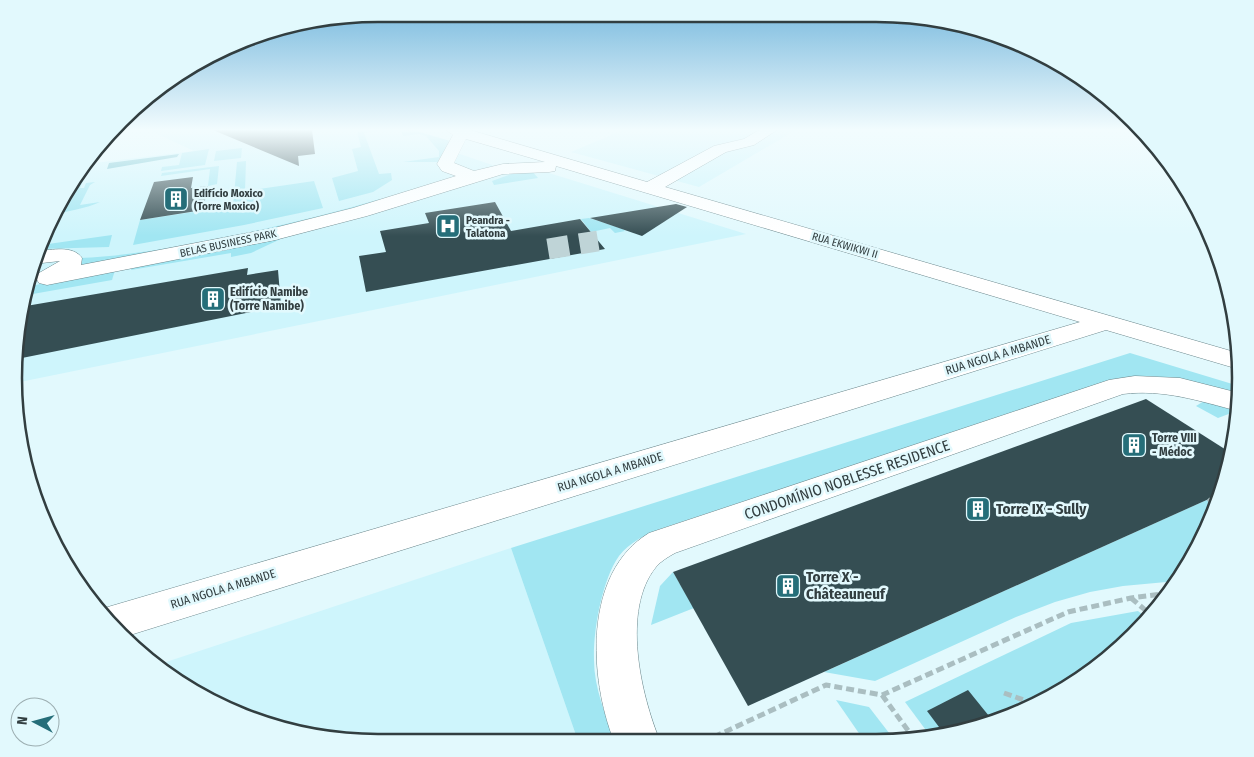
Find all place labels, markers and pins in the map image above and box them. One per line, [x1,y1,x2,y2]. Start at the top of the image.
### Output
building icon: Edifício Moxico (Torre Moxico) [163,186,189,212]
place label: Edifício Moxico (Torre Moxico) [194,187,263,213]
hospital icon: Peandra - Talatona [435,213,461,239]
place label: Peandra - Talatona [466,214,510,240]
place label: Edifício Namibe (Torre Namibe) [230,285,308,313]
building icon: Edifício Namibe (Torre Namibe) [200,286,226,312]
place label: Torre VIII - Médoc [1152,431,1197,459]
building icon: Torre VIII - Médoc [1121,432,1147,458]
building icon: Torre IX - Sully [965,496,991,522]
place label: Torre IX - Sully [996,500,1087,518]
place label: Torre X - Châteauneuf [806,568,886,603]
building icon: Torre X - Châteauneuf [775,573,801,599]

